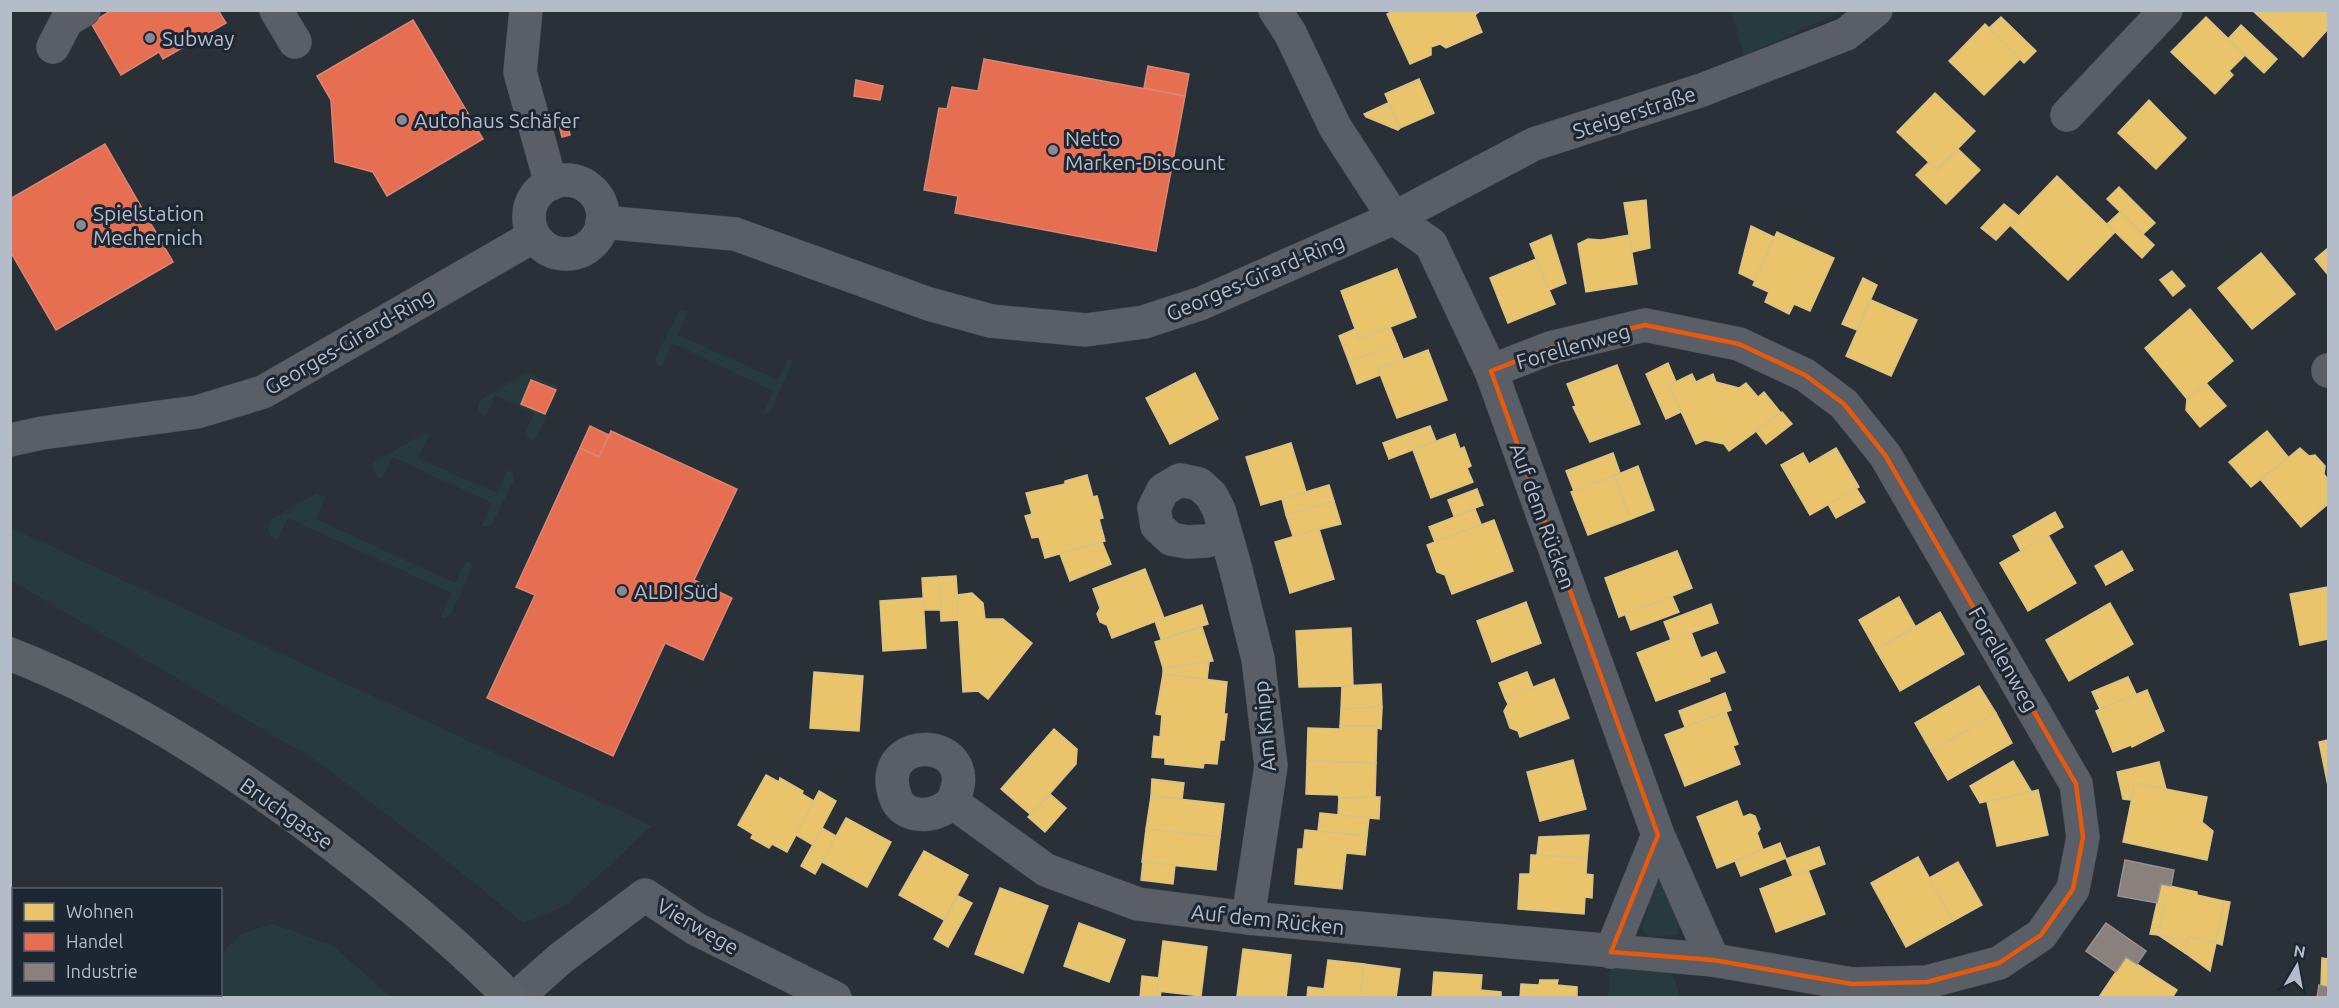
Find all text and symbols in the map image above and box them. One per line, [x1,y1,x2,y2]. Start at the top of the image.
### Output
place label: Subway [162,26,234,50]
marker: Subway [143,31,157,45]
street label: Steigerstraße [1569,81,1699,143]
place label: Autohaus Schäfer [414,108,580,132]
marker: Autohaus Schäfer [395,113,409,127]
place label: Netto Marken-Discount [1065,126,1225,174]
marker: Netto Marken-Discount [1046,143,1060,157]
place label: Spielstation Mechernich [93,201,204,249]
marker: Spielstation Mechernich [74,218,88,232]
street label: Georges-Girard-Ring [1162,229,1348,325]
street label: Georges-Girard-Ring [260,283,438,399]
street label: Forellenweg [1513,318,1633,374]
street label: Auf dem Rücken [1505,440,1581,592]
place label: ALDI Süd [634,579,719,603]
marker: ALDI Süd [615,584,629,598]
street label: Forellenweg [1964,602,2044,716]
street label: Am Knipp [1248,680,1280,772]
street label: Bruchgasse [236,772,338,854]
legend [12,888,222,996]
street label: Vierwege [653,893,743,959]
street label: Auf dem Rücken [1190,899,1346,939]
text: Wohnen [66,901,134,921]
text: Handel [66,931,124,951]
north arrow [2267,936,2327,996]
text: N [2292,941,2307,961]
text: Industrie [66,961,138,981]

